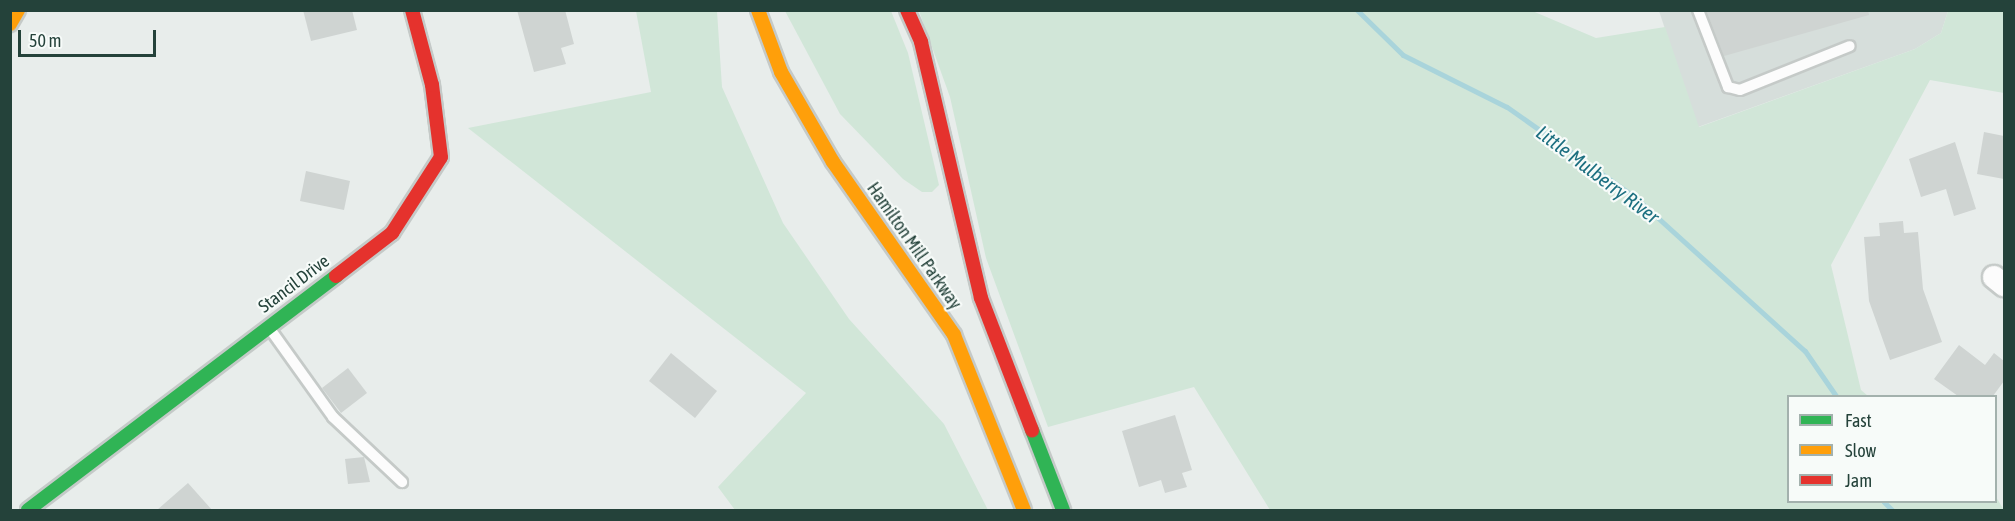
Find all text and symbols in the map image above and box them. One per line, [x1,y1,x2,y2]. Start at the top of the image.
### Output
scale bar [21,18,159,56]
text: 50 m [29,30,61,51]
water label: Little Mulberry River [1532,120,1664,228]
street label: Hamilton Mill Parkway [862,178,966,314]
street label: Stancil Drive [254,250,334,318]
legend [1787,395,1997,503]
text: Fast [1845,410,1872,431]
text: Slow [1845,440,1876,461]
text: Jam [1845,470,1872,491]

